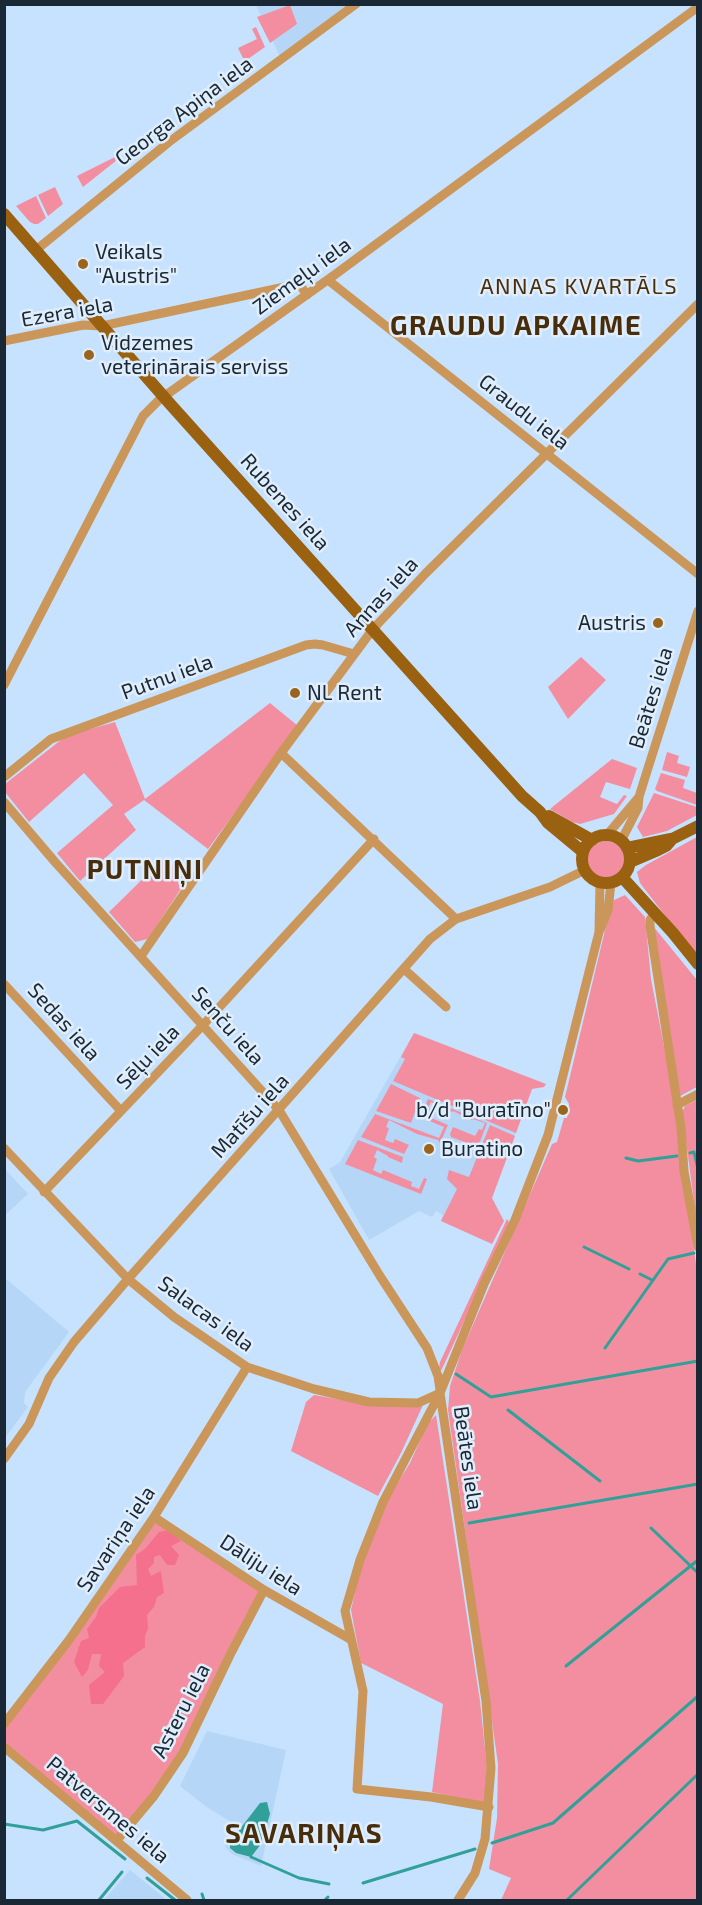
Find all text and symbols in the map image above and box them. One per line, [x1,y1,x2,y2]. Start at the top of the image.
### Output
street label: Georga Apiņa iela [110,51,258,171]
street label: Ziemeļu iela [248,232,356,320]
place label: Veikals "Austris" [95,239,177,289]
marker: Veikals "Austris" [76,257,90,271]
district label: ANNAS KVARTĀLS [480,274,678,300]
street label: Ezera iela [19,292,115,332]
district label: GRAUDU APKAIME [390,310,642,342]
place label: Vidzemes veterinārais serviss [101,330,288,380]
marker: Vidzemes veterinārais serviss [82,348,96,362]
street label: Graudu iela [474,369,574,455]
street label: Rubenes iela [235,449,335,555]
street label: Annas iela [339,552,423,642]
place label: Austris [578,610,646,636]
marker: Austris [651,616,665,630]
street label: Beātes iela [624,644,678,752]
street label: Putnu iela [118,649,216,705]
place label: NL Rent [307,680,382,706]
marker: NL Rent [288,686,302,700]
district label: PUTNIŅI [87,854,203,886]
street label: Sedas iela [22,978,106,1066]
street label: Senču iela [186,982,270,1070]
street label: Sēļu iela [111,1019,185,1095]
street label: Matīšu iela [206,1069,294,1163]
place label: b/d "Buratīno" [416,1097,551,1123]
marker: b/d "Buratīno" [556,1103,570,1117]
place label: Buratino [441,1136,523,1162]
marker: Buratino [422,1142,436,1156]
street label: Salacas iela [153,1271,259,1357]
street label: Beātes iela [448,1404,488,1512]
street label: Savariņa iela [71,1481,161,1597]
street label: Dāliju iela [215,1529,307,1601]
street label: Asteru iela [147,1660,215,1762]
street label: Patversmes iela [41,1751,175,1869]
district label: SAVARIŅAS [225,1818,383,1850]

